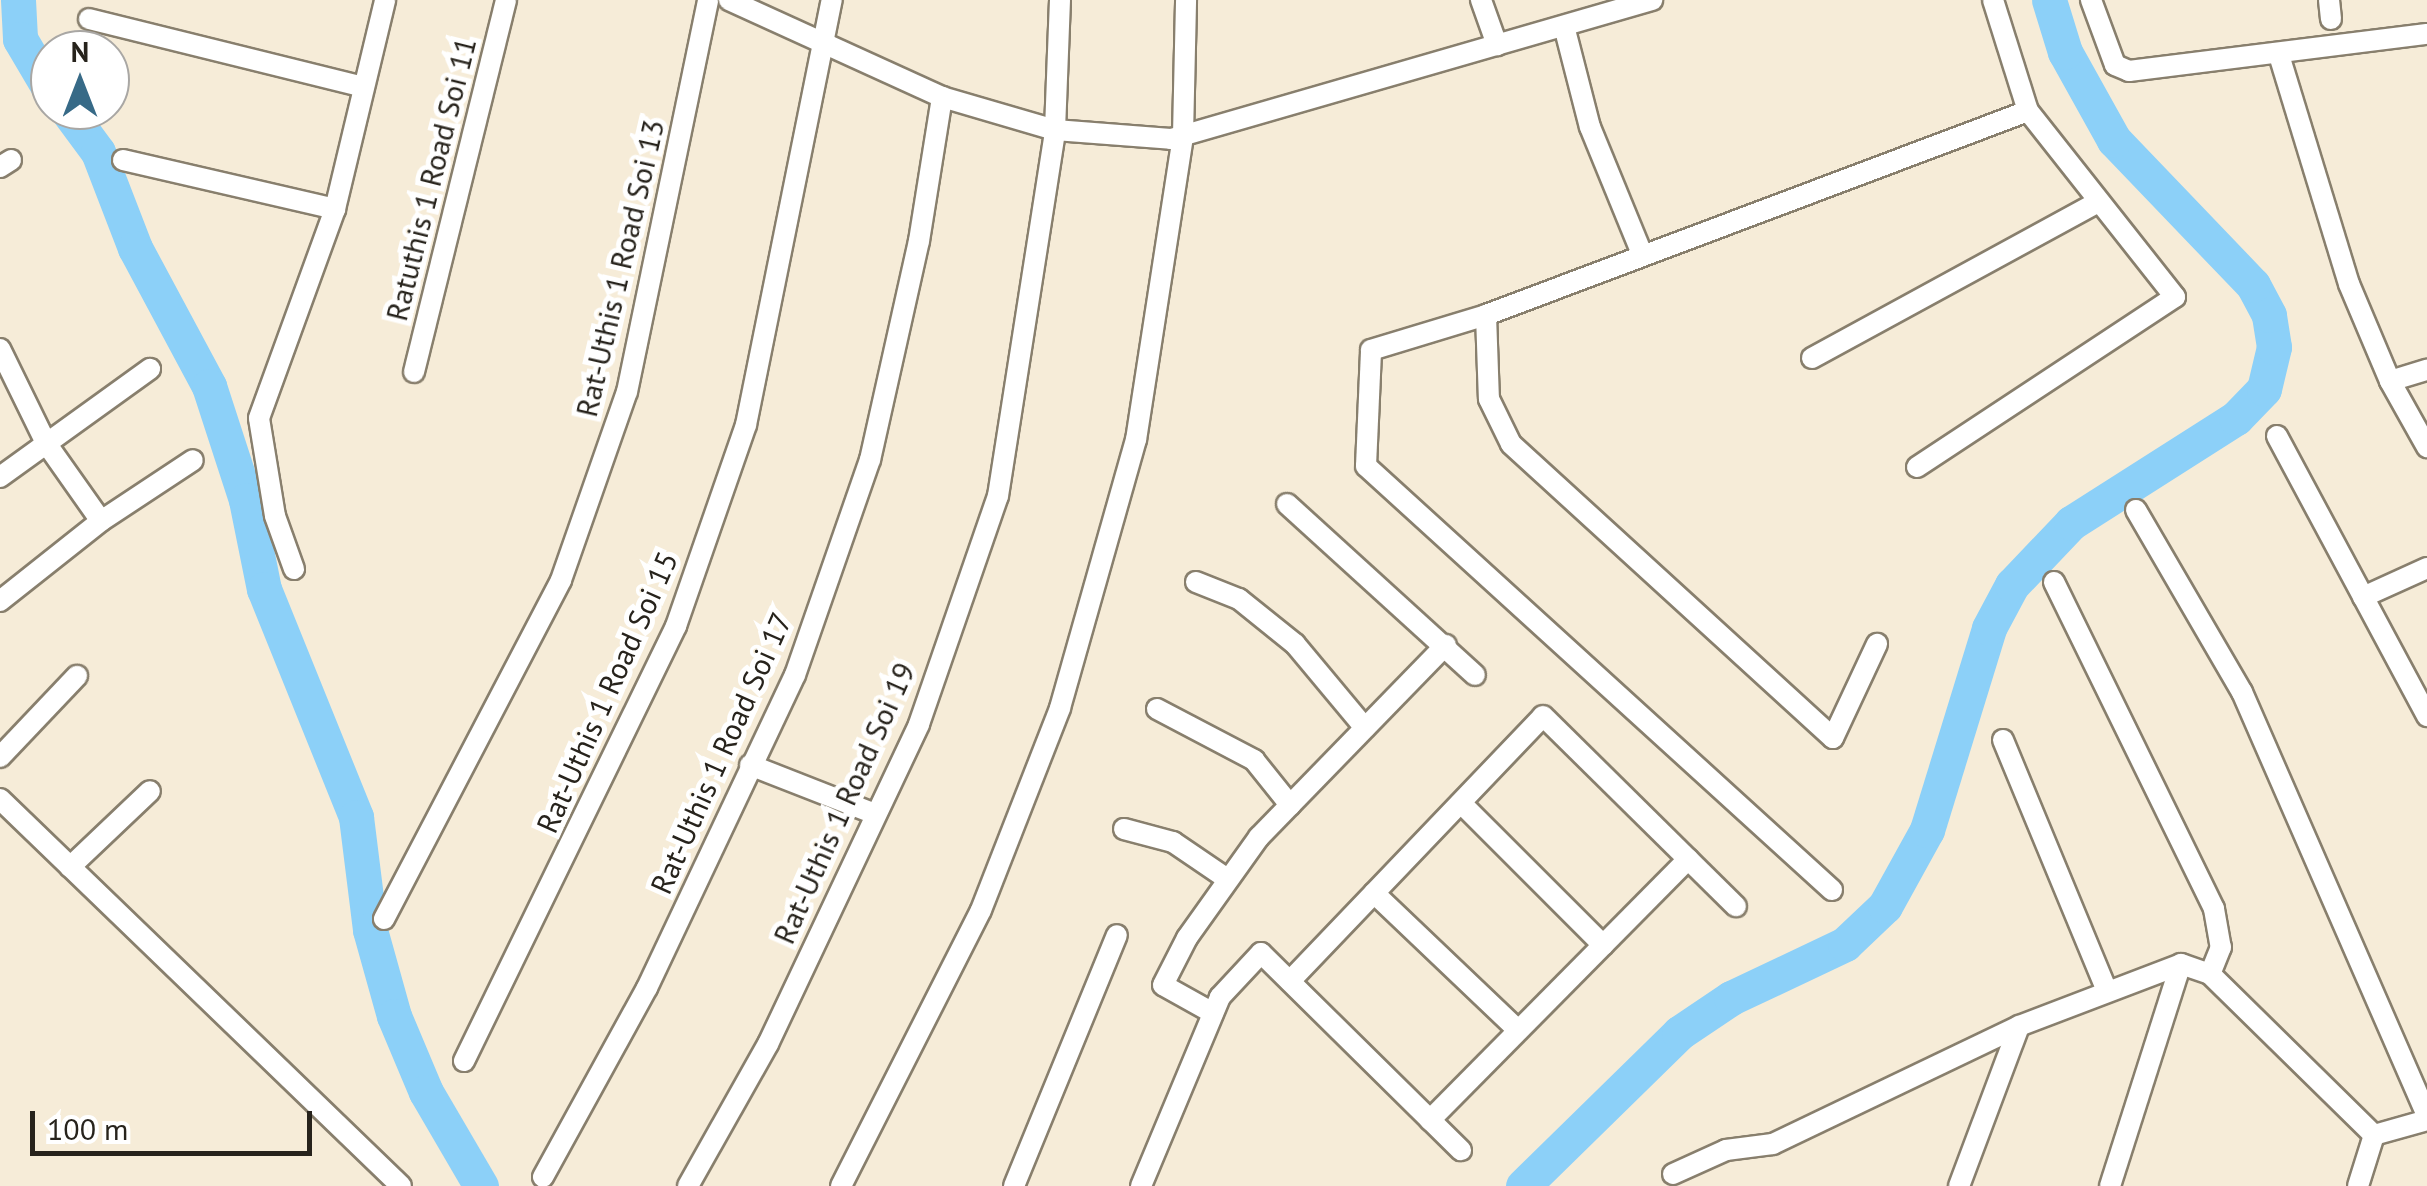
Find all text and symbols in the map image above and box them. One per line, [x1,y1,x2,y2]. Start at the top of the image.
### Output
north arrow [30,30,130,130]
text: N [71,33,89,70]
street label: Ratuthis 1 Road Soi 11 [378,34,484,324]
street label: Rat-Uthis 1 Road Soi 13 [568,116,672,420]
street label: Rat-Uthis 1 Road Soi 15 [529,546,685,838]
street label: Rat-Uthis 1 Road Soi 17 [643,607,799,899]
street label: Rat-Uthis 1 Road Soi 19 [766,657,922,949]
scale bar [35,1091,318,1153]
text: 100 m [47,1109,128,1148]

